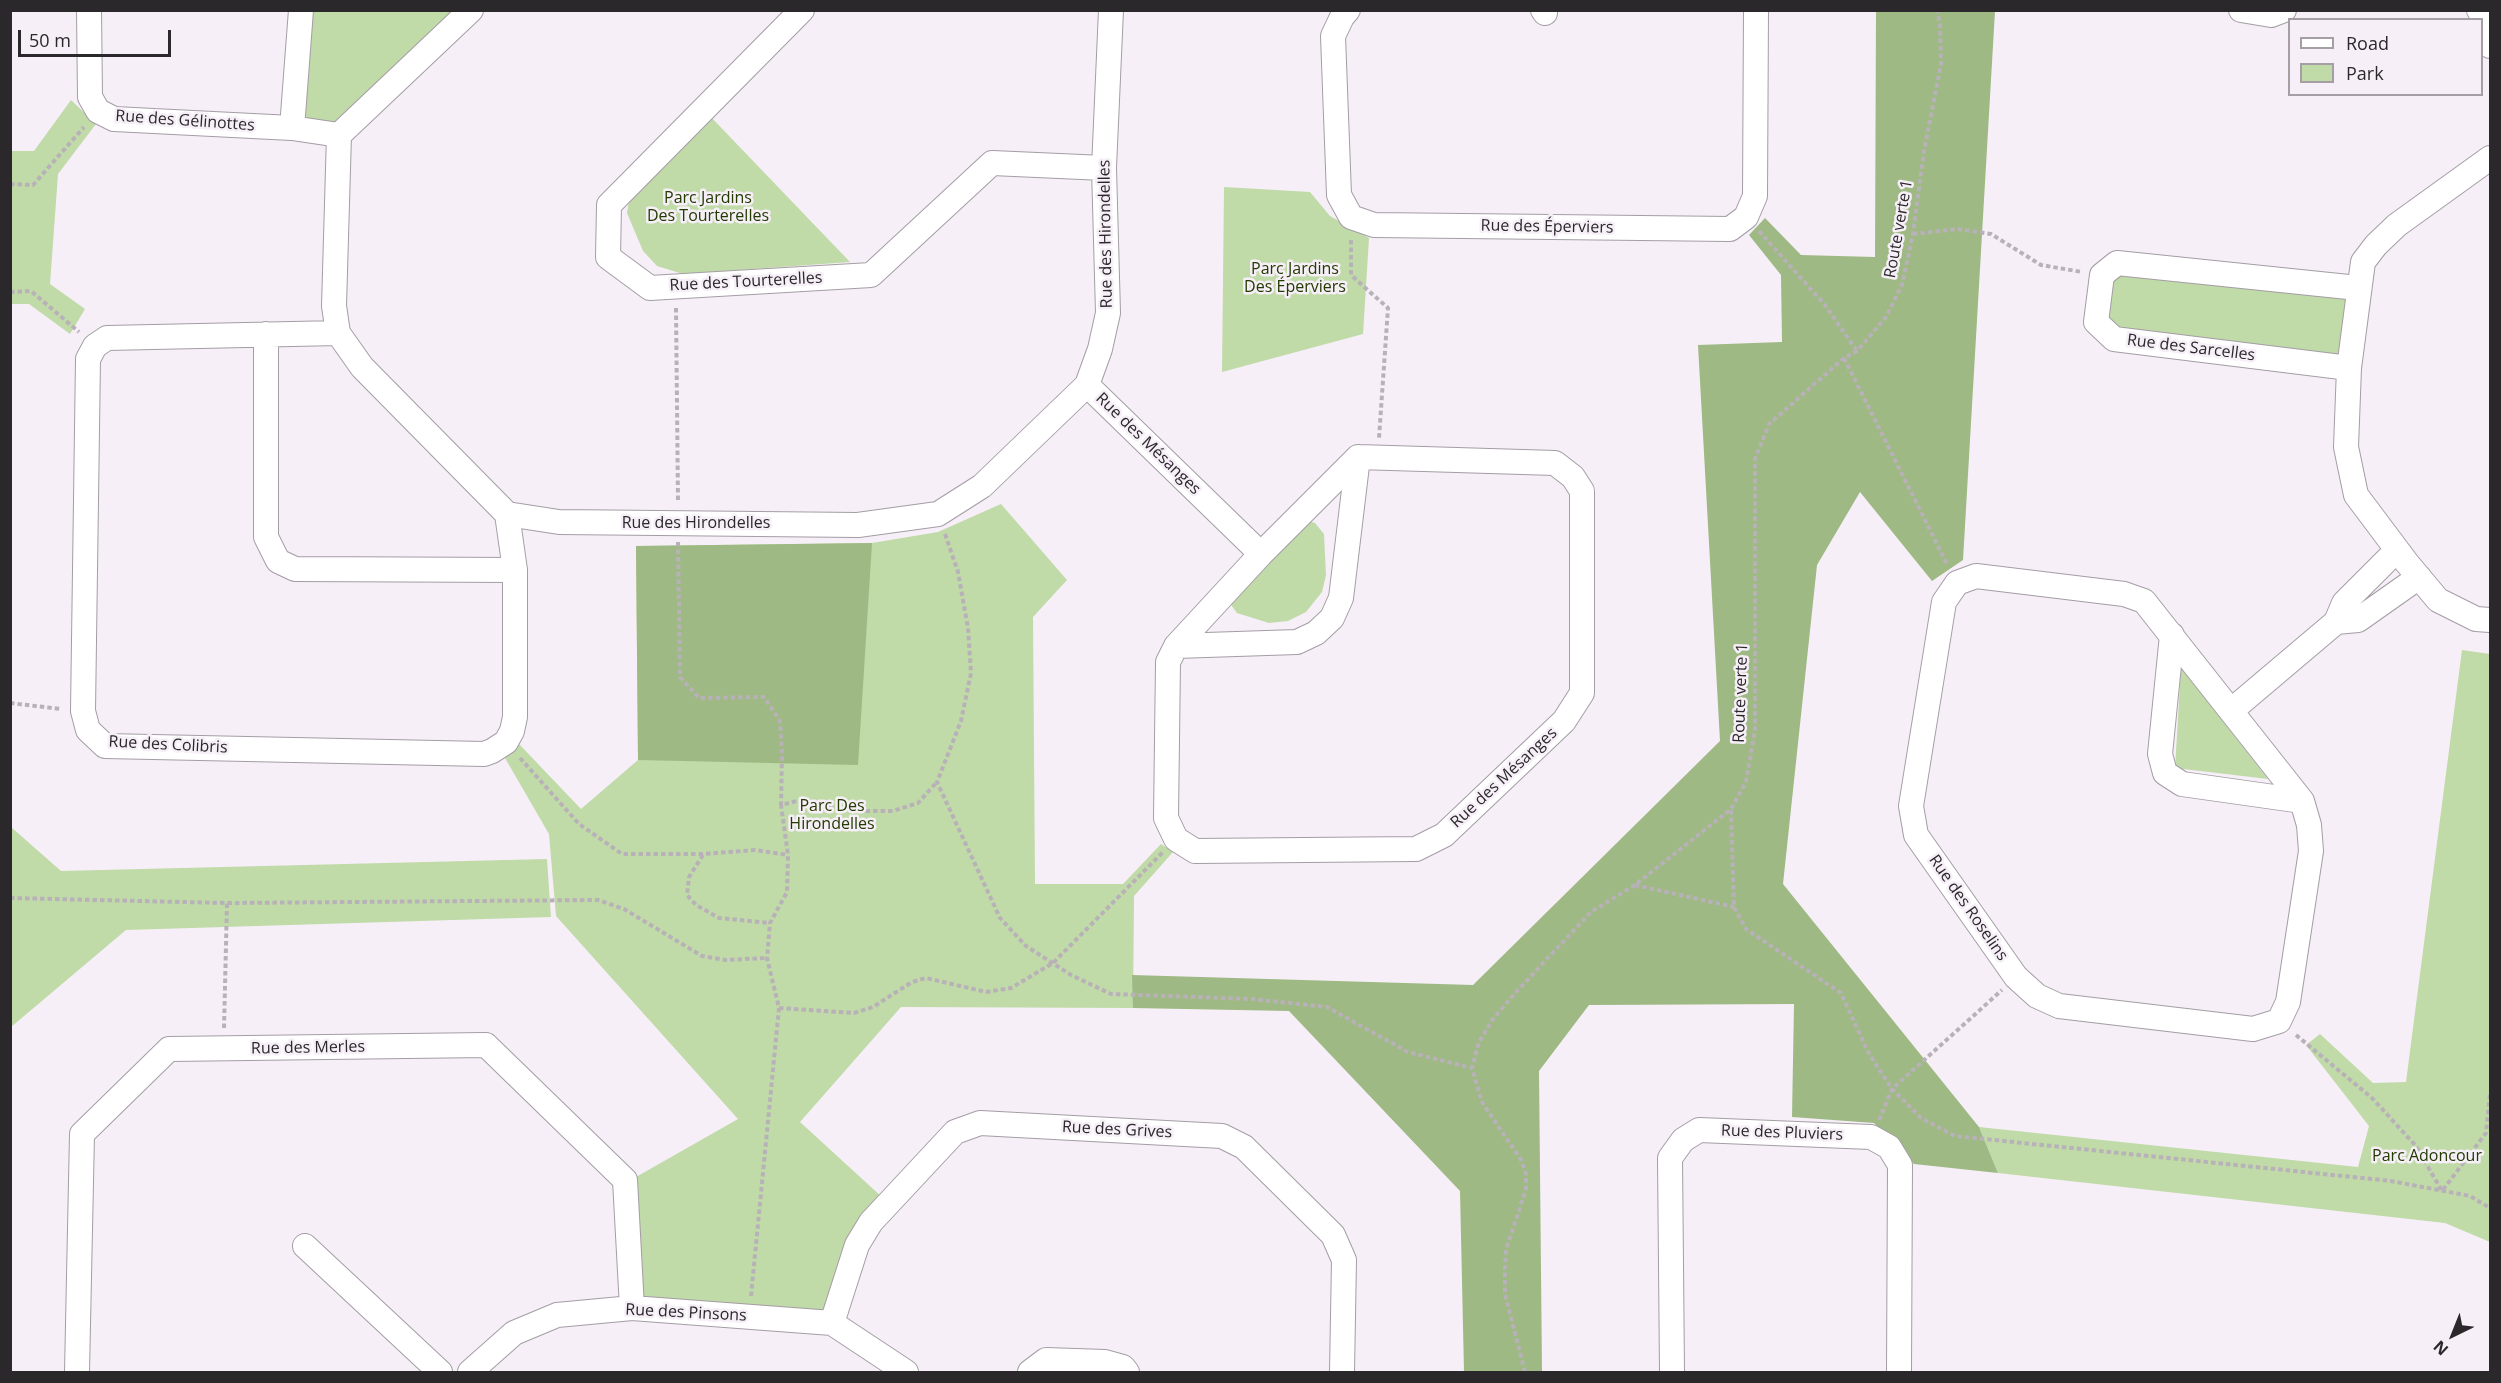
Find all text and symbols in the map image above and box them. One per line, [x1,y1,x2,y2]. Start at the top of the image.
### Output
scale bar [21,18,174,56]
legend [2288,18,2483,96]
text: 50 m [29,28,71,52]
text: Road [2346,31,2389,55]
text: Park [2346,61,2384,85]
street label: Rue des Gélinottes [115,107,255,135]
street label: Rue des Hirondelles [1095,160,1117,308]
street label: Route verte 1 [1881,178,1917,280]
park label: Parc Jardins Des Tourterelles [647,188,769,226]
street label: Rue des Éperviers [1480,216,1614,238]
park label: Parc Jardins Des Éperviers [1244,259,1346,297]
street label: Rue des Tourterelles [669,268,823,296]
street label: Rue des Sarcelles [2126,331,2256,365]
street label: Rue des Mésanges [1092,389,1204,499]
street label: Rue des Hirondelles [622,513,770,533]
street label: Route verte 1 [1730,643,1752,743]
street label: Rue des Mésanges [1447,724,1561,832]
street label: Rue des Colibris [108,732,228,758]
park label: Parc Des Hirondelles [789,796,875,834]
street label: Rue des Roselins [1924,851,2012,965]
street label: Rue des Merles [251,1037,365,1059]
street label: Rue des Grives [1061,1118,1173,1142]
street label: Rue des Pluviers [1721,1121,1843,1145]
park label: Parc Adoncour [2372,1146,2482,1166]
street label: Rue des Pinsons [625,1300,747,1326]
north arrow [2423,1305,2483,1365]
text: N [2428,1336,2453,1361]

